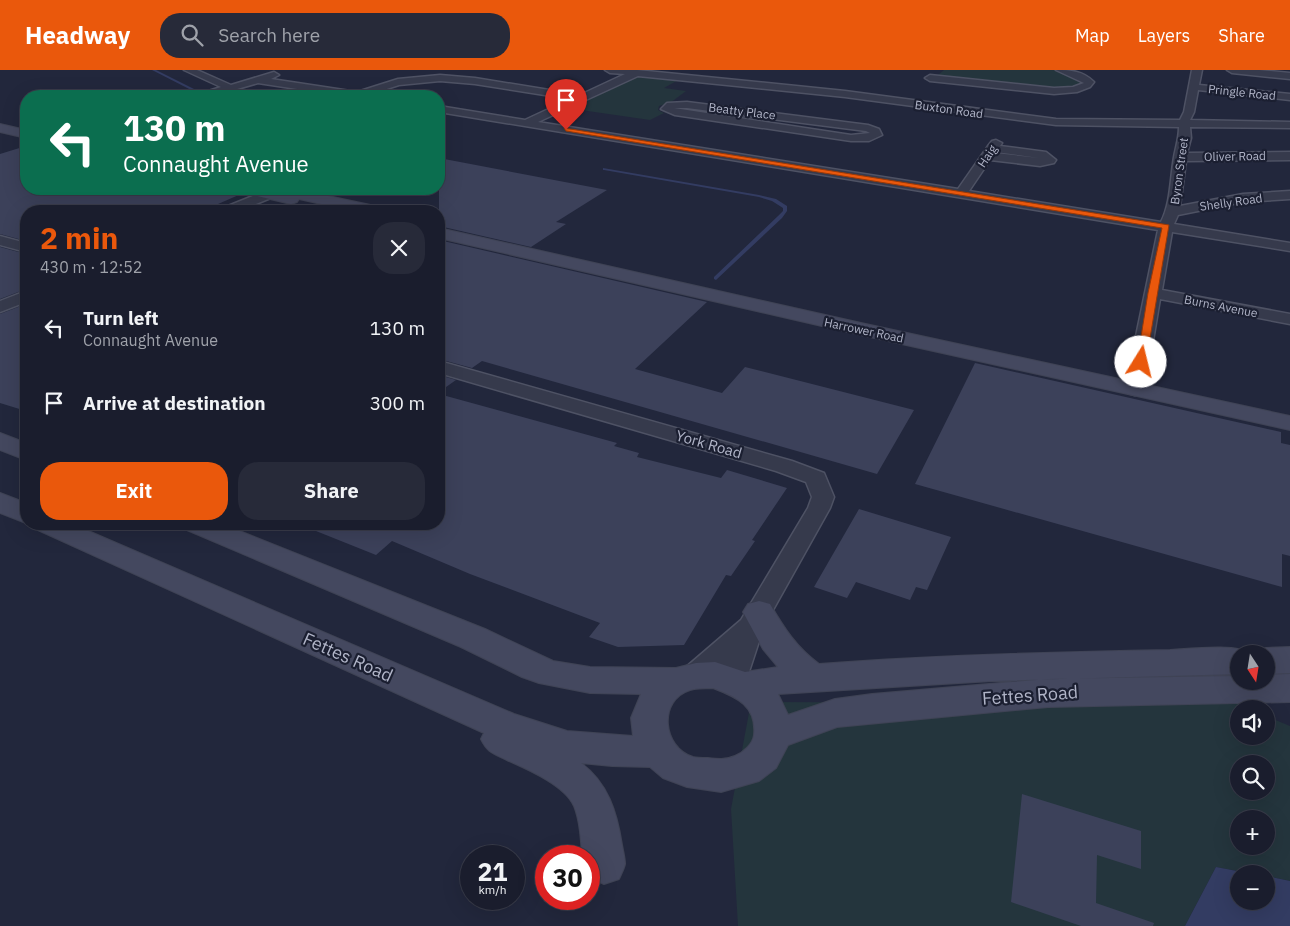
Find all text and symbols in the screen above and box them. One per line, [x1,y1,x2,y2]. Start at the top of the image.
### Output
search box [160,13,510,58]
text: Headway [25,19,130,51]
icon: search [178,21,206,49]
text: Search here [218,23,320,47]
text: Map [1075,24,1110,47]
text: Layers [1138,24,1190,47]
text: Share [1218,24,1265,47]
pin [545,79,587,130]
street label: Pringle Road [1207,81,1277,103]
icon: arrive [552,86,580,114]
street label: Buxton Road [914,97,984,121]
street label: Beatty Place [708,99,777,123]
text: 130 m [123,105,226,151]
icon: left [40,110,105,175]
street label: Byron Street [1167,137,1191,205]
street label: Haig [974,141,1000,170]
street label: Oliver Road [1204,148,1266,164]
text: Connaught Avenue [123,149,309,178]
street label: Shelly Road [1199,190,1263,214]
text: 2 min [40,218,118,257]
button: close [373,222,425,274]
text: 430 m · 12:52 [40,257,142,277]
street label: Burns Avenue [1183,292,1259,321]
text: Turn left [83,306,159,330]
icon: left [40,314,68,342]
street label: Harrower Road [823,314,905,346]
text: 130 m [370,316,425,340]
text: Connaught Avenue [83,330,218,350]
position arrow [1114,335,1166,387]
icon: arrive [40,389,68,417]
text: Arrive at destination [83,391,266,415]
text: 300 m [370,391,425,415]
street label: York Road [674,425,744,463]
button: Exit [40,462,228,520]
button: Share [238,462,425,520]
street label: Fettes Road [299,627,397,687]
north arrow [1230,645,1275,690]
map controls [1230,645,1275,910]
street label: Fettes Road [981,680,1079,710]
button: sound [1230,700,1275,745]
button: search [1230,755,1275,800]
button: + [1230,810,1275,855]
speed limit sign: 30 [535,845,600,910]
text: 21 [477,855,508,888]
button: − [1230,865,1275,910]
text: km/h [478,882,507,897]

